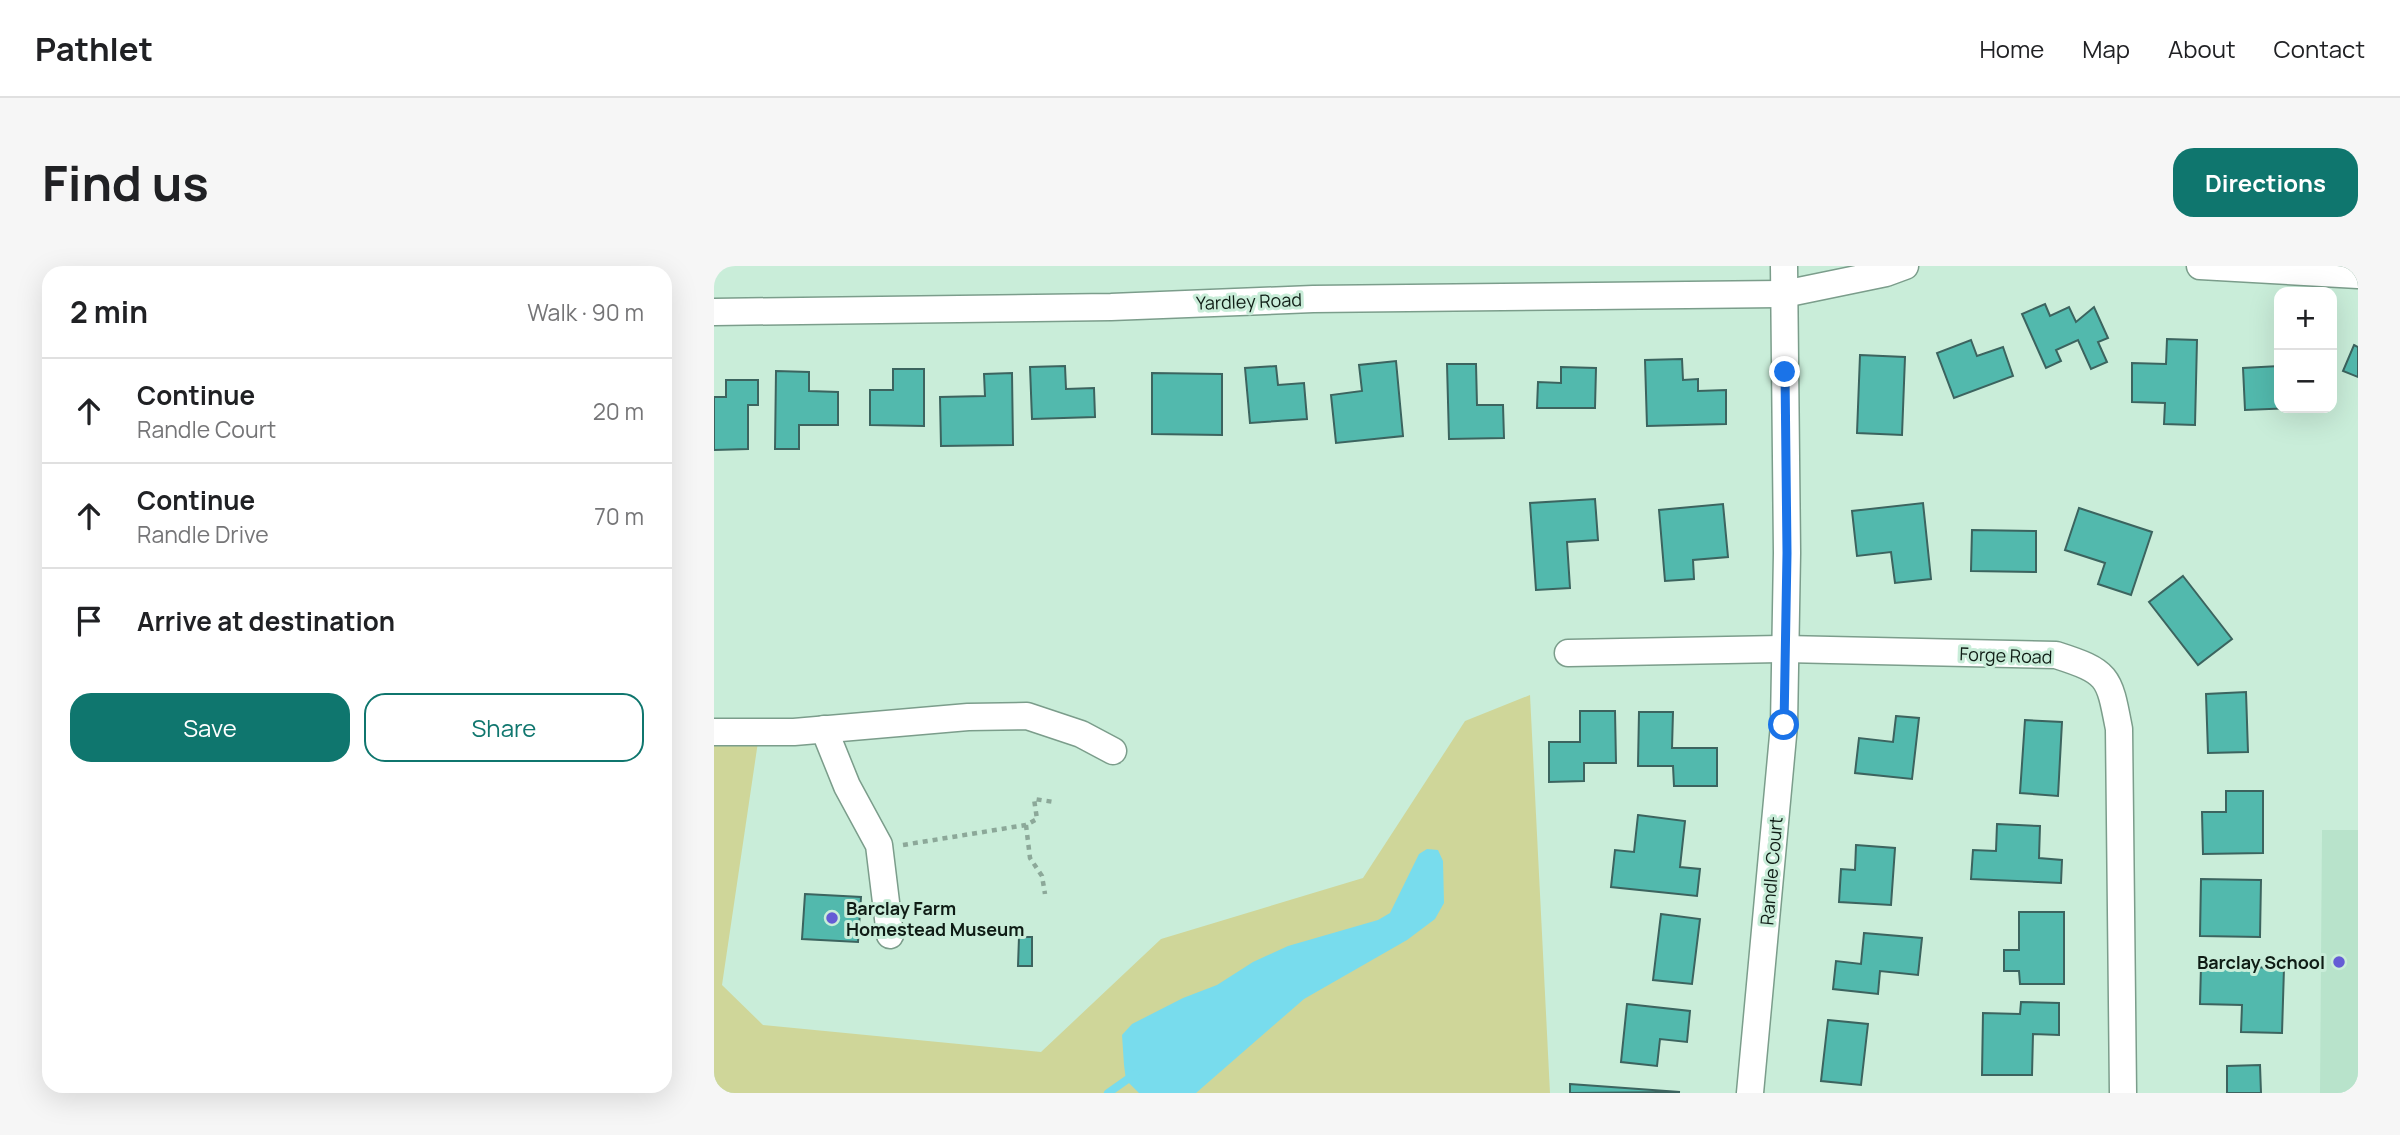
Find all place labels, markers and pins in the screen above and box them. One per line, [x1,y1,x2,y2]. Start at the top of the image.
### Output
place label: Barclay Farm Homestead Museum [846,896,1024,941]
marker: Barclay Farm Homestead Museum [824,910,840,926]
place label: Barclay School [2197,950,2325,974]
marker: Barclay School [2331,954,2347,970]

